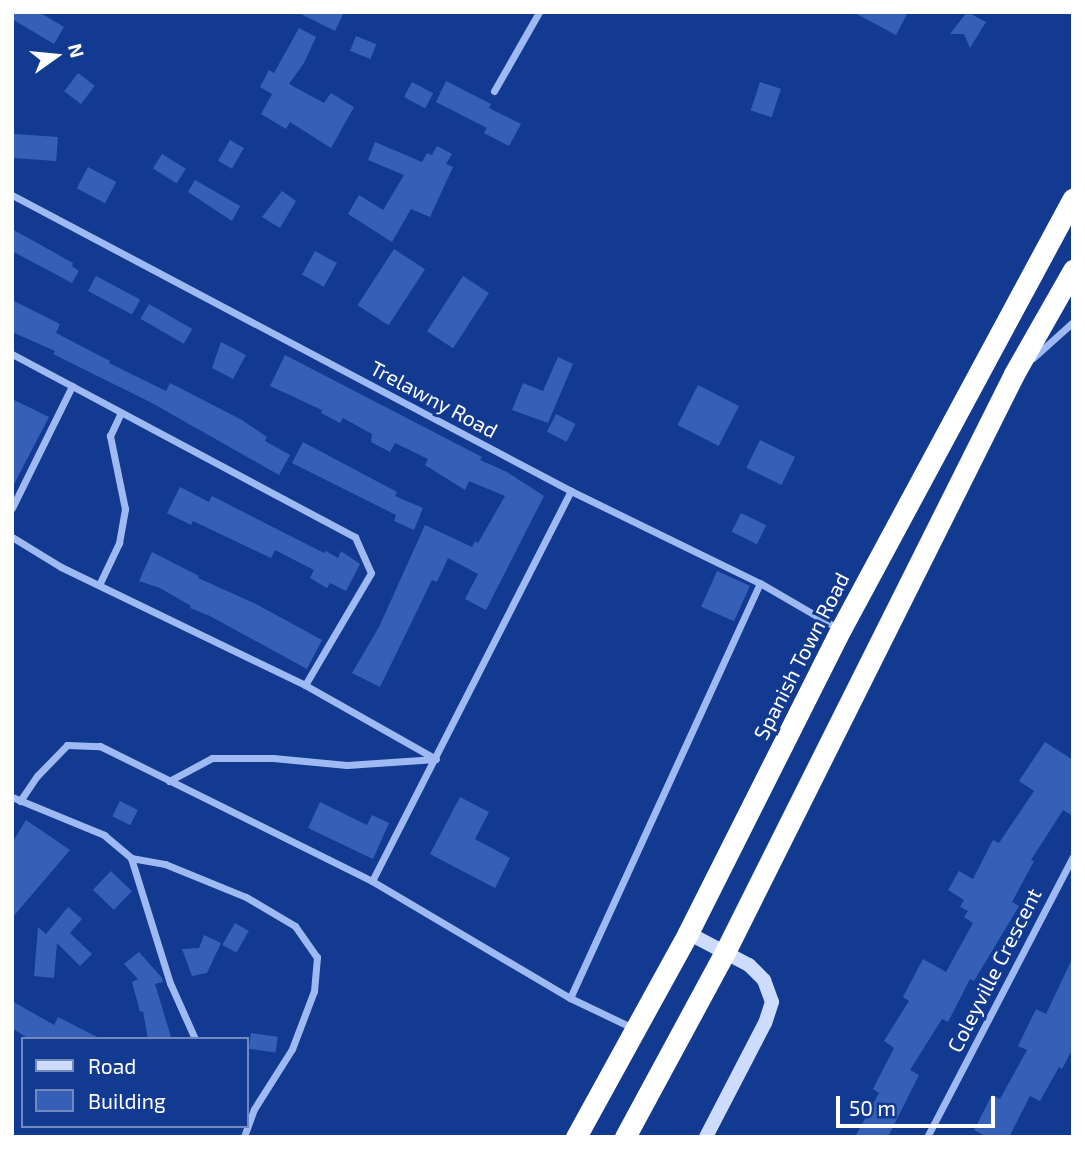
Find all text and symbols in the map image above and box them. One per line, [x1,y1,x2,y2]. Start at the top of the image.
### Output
north arrow [21,21,91,91]
text: N [64,41,90,60]
street label: Trelawny Road [366,355,502,443]
street label: Spanish Town Road [748,568,854,744]
street label: Coleyville Crescent [942,884,1046,1056]
legend [21,1037,248,1128]
text: Road [88,1053,136,1078]
scale bar [840,1082,999,1126]
text: Building [88,1088,166,1113]
text: 50 m [849,1095,896,1120]

